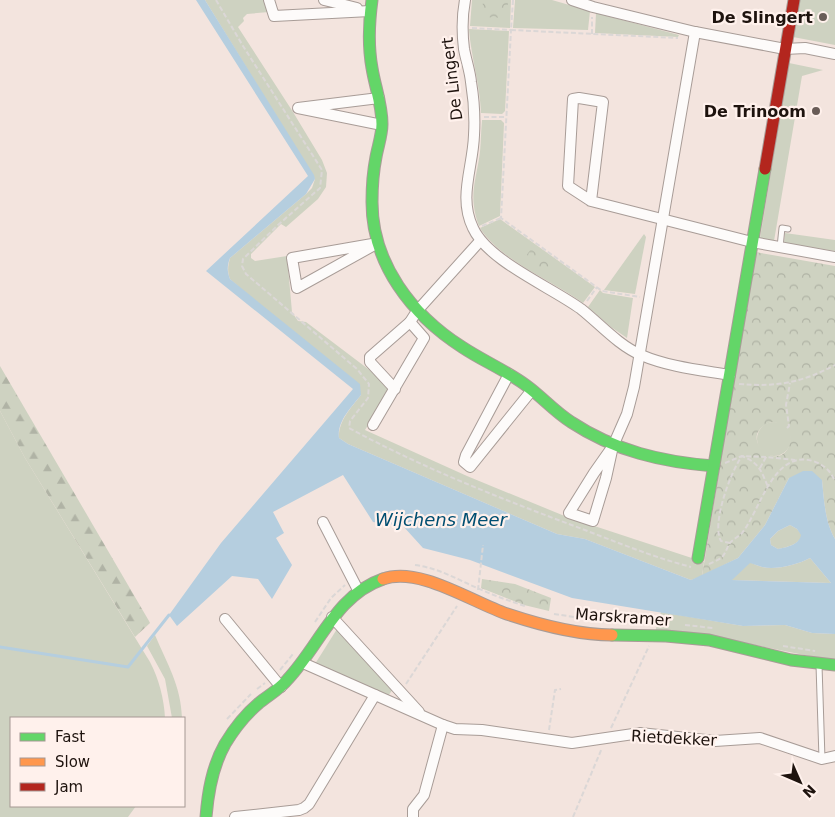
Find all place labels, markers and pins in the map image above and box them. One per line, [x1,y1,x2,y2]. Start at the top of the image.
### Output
place label: De Slingert [712,8,813,27]
marker: De Slingert [817,11,829,23]
place label: De Trinoom [704,102,806,121]
marker: De Trinoom [810,105,822,117]

